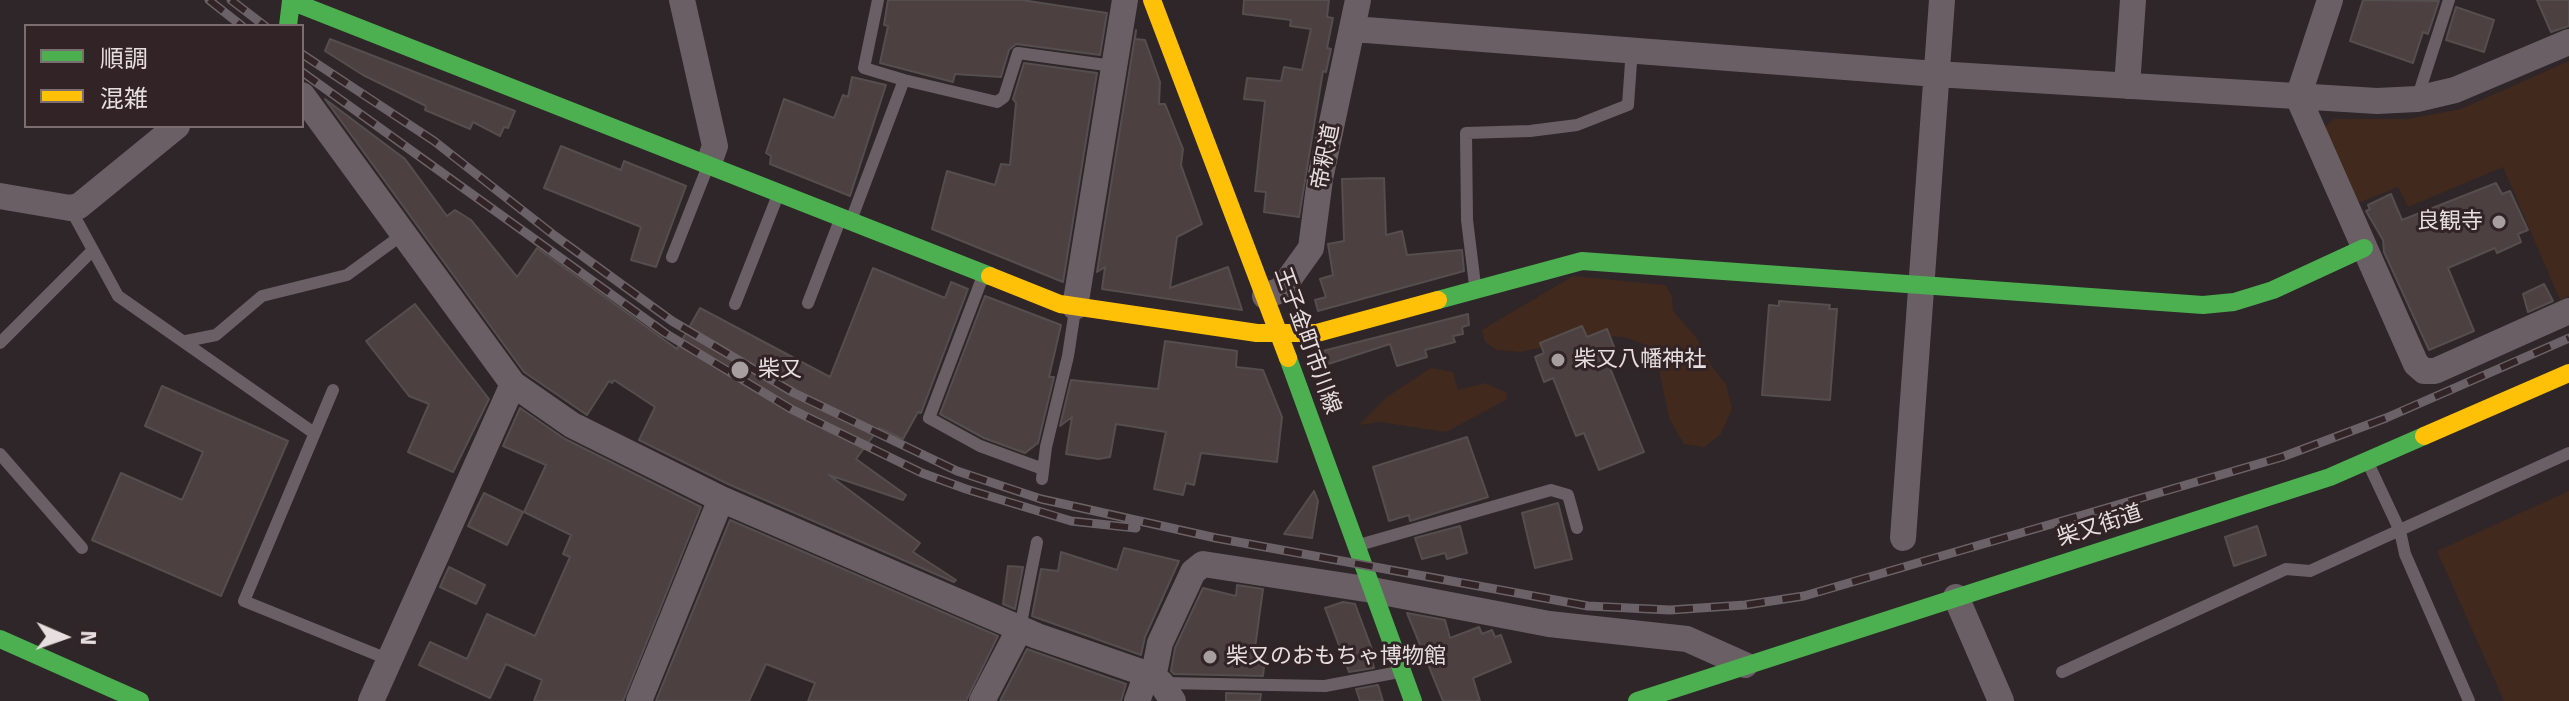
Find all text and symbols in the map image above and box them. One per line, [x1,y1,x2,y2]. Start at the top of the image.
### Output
legend [24,24,304,128]
text: 順調 [100,45,148,73]
text: 混雑 [100,85,148,113]
street label: 帝釈道 [1307,122,1345,192]
place label: 良観寺 [2417,209,2483,235]
marker: 良観寺 [2490,213,2508,231]
street label: 王子金町市川線 [1268,264,1346,418]
place label: 柴又八幡神社 [1574,347,1706,373]
marker: 柴又八幡神社 [1549,351,1567,369]
place label: 柴又 [758,357,802,383]
marker: 柴又 [729,359,751,381]
street label: 柴又街道 [2054,500,2146,552]
north arrow [24,597,104,677]
text: N [75,630,102,646]
place label: 柴又のおもちゃ博物館 [1226,644,1446,670]
marker: 柴又のおもちゃ博物館 [1201,648,1219,666]

